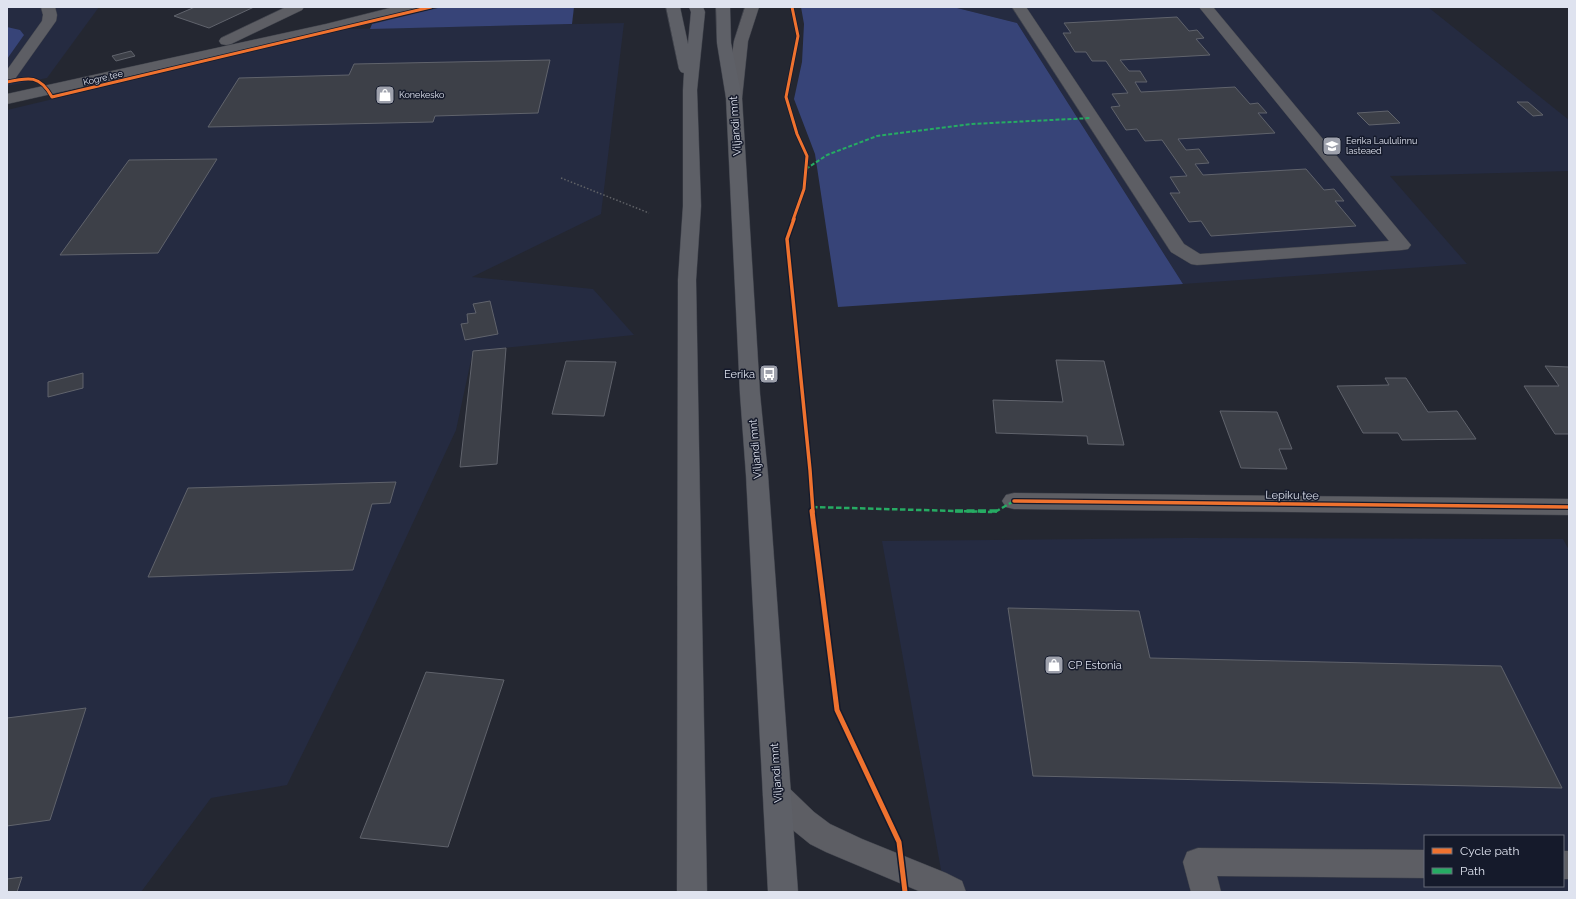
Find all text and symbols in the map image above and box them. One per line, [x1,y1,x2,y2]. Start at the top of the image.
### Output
street label: Kogre tee [82,68,125,87]
shop icon: Konekesko [374,84,396,106]
place label: Konekesko [399,90,444,100]
street label: Viljandi mnt [727,95,744,156]
school or university icon: Eerika Laululinnu lasteaed [1321,135,1343,157]
place label: Eerika Laululinnu lasteaed [1346,136,1417,156]
bus stop icon: Eerika [758,363,780,385]
place label: Eerika [724,368,755,381]
street label: Viljandi mnt [746,418,765,479]
street label: Lepiku tee [1265,489,1319,502]
shop icon: CP Estonia [1043,654,1065,676]
place label: CP Estonia [1068,659,1122,672]
street label: Viljandi mnt [768,742,785,803]
legend [1424,835,1564,887]
text: Cycle path [1460,844,1519,858]
text: Path [1460,864,1485,878]

